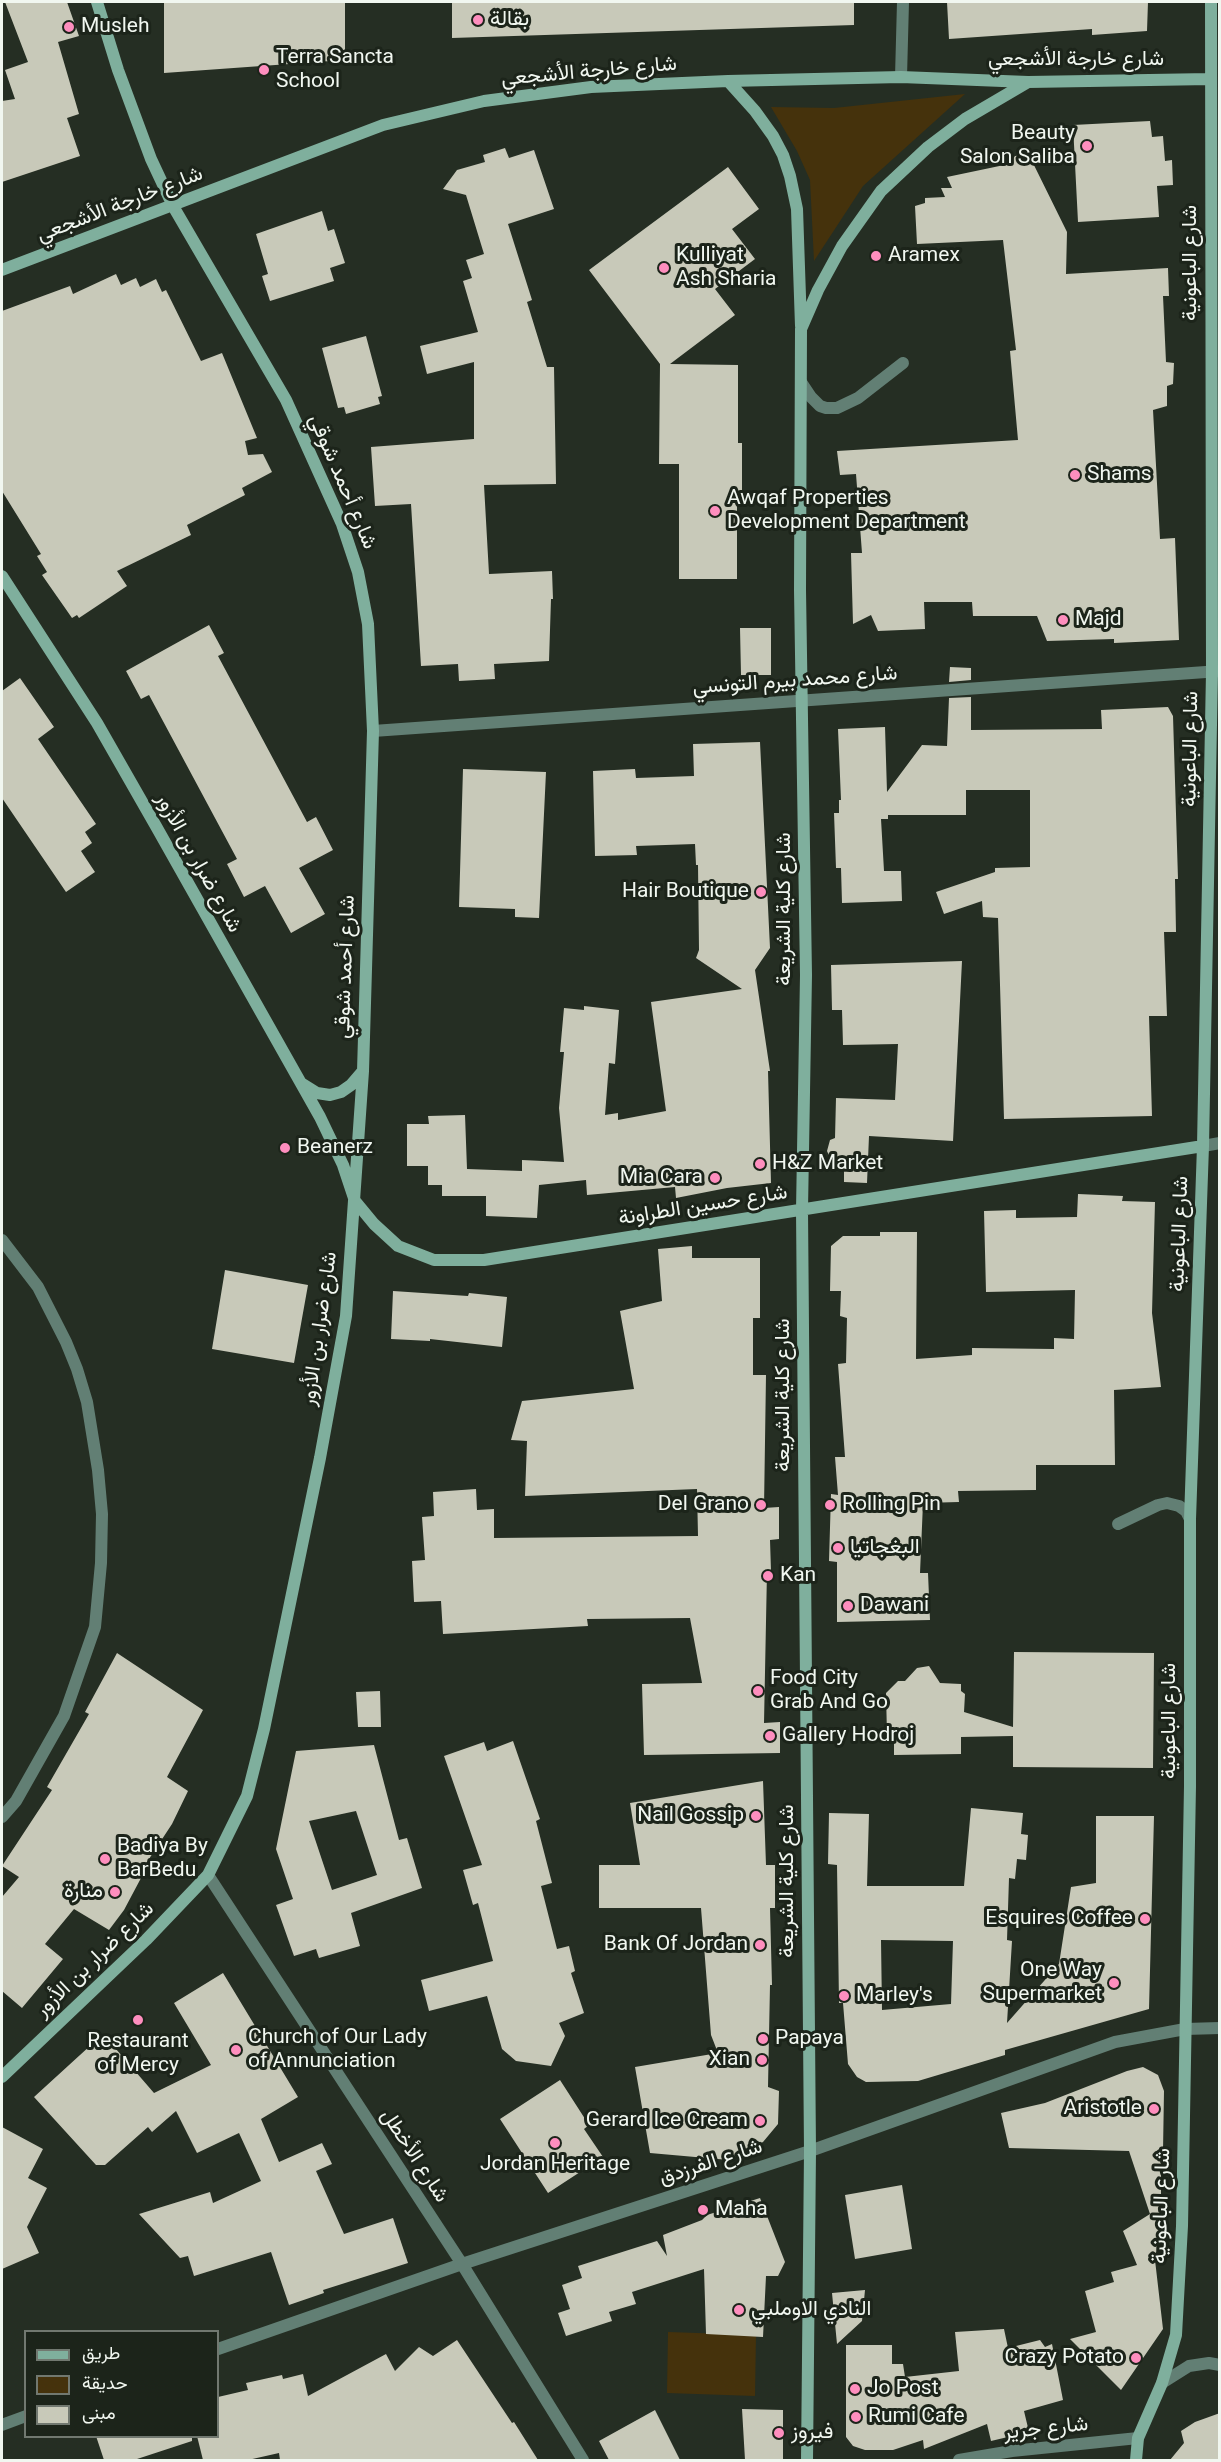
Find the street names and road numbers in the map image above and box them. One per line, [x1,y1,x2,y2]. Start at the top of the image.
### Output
street label: شارع خارجة الأشجعي [988,47,1164,73]
street label: شارع خارجة الأشجعي [500,52,678,92]
street label: شارع خارجة الأشجعي [33,162,207,248]
street label: شارع الباعونية [1178,205,1204,321]
street label: شارع أحمد شوقي [302,411,382,553]
street label: شارع محمد بيرم التونسي [692,661,898,701]
street label: شارع الباعونية [1177,691,1205,807]
street label: شارع ضرار بن الأزور [149,789,247,937]
street label: شارع كلية الشريعة [772,832,798,986]
street label: شارع أحمد شوقي [331,895,361,1039]
street label: شارع الباعونية [1165,1176,1195,1292]
street label: شارع حسين الطراونة [617,1180,789,1232]
street label: شارع ضرار بن الأزور [297,1250,343,1408]
street label: شارع كلية الشريعة [771,1318,797,1472]
street label: شارع الباعونية [1157,1663,1183,1779]
street label: شارع كلية الشريعة [775,1804,801,1958]
street label: شارع ضرار بن الأزور [30,1897,160,2023]
street label: شارع الأخطل [374,2104,454,2208]
street label: شارع الفرزدق [656,2135,766,2191]
street label: شارع الباعونية [1147,2148,1177,2264]
street label: شارع جرير [1002,2412,1090,2446]

